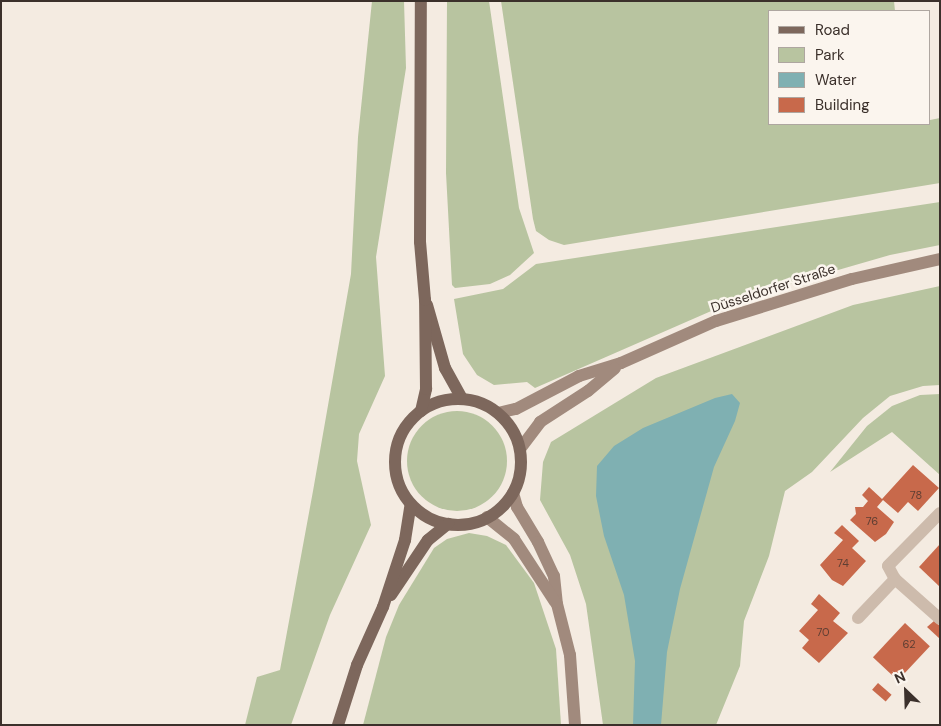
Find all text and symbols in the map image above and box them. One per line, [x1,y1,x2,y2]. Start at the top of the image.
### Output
legend [768,10,931,125]
text: Road [815,20,850,40]
text: Park [815,45,845,65]
text: Water [815,70,856,90]
text: Building [815,95,870,115]
street label: Düsseldorfer Straße [709,260,837,316]
house number: 78 [910,488,922,502]
house number: 76 [866,514,878,528]
house number: 74 [837,556,849,570]
house number: 70 [816,625,830,639]
house number: 62 [903,637,915,651]
north arrow [881,666,931,716]
text: N [892,667,908,688]

